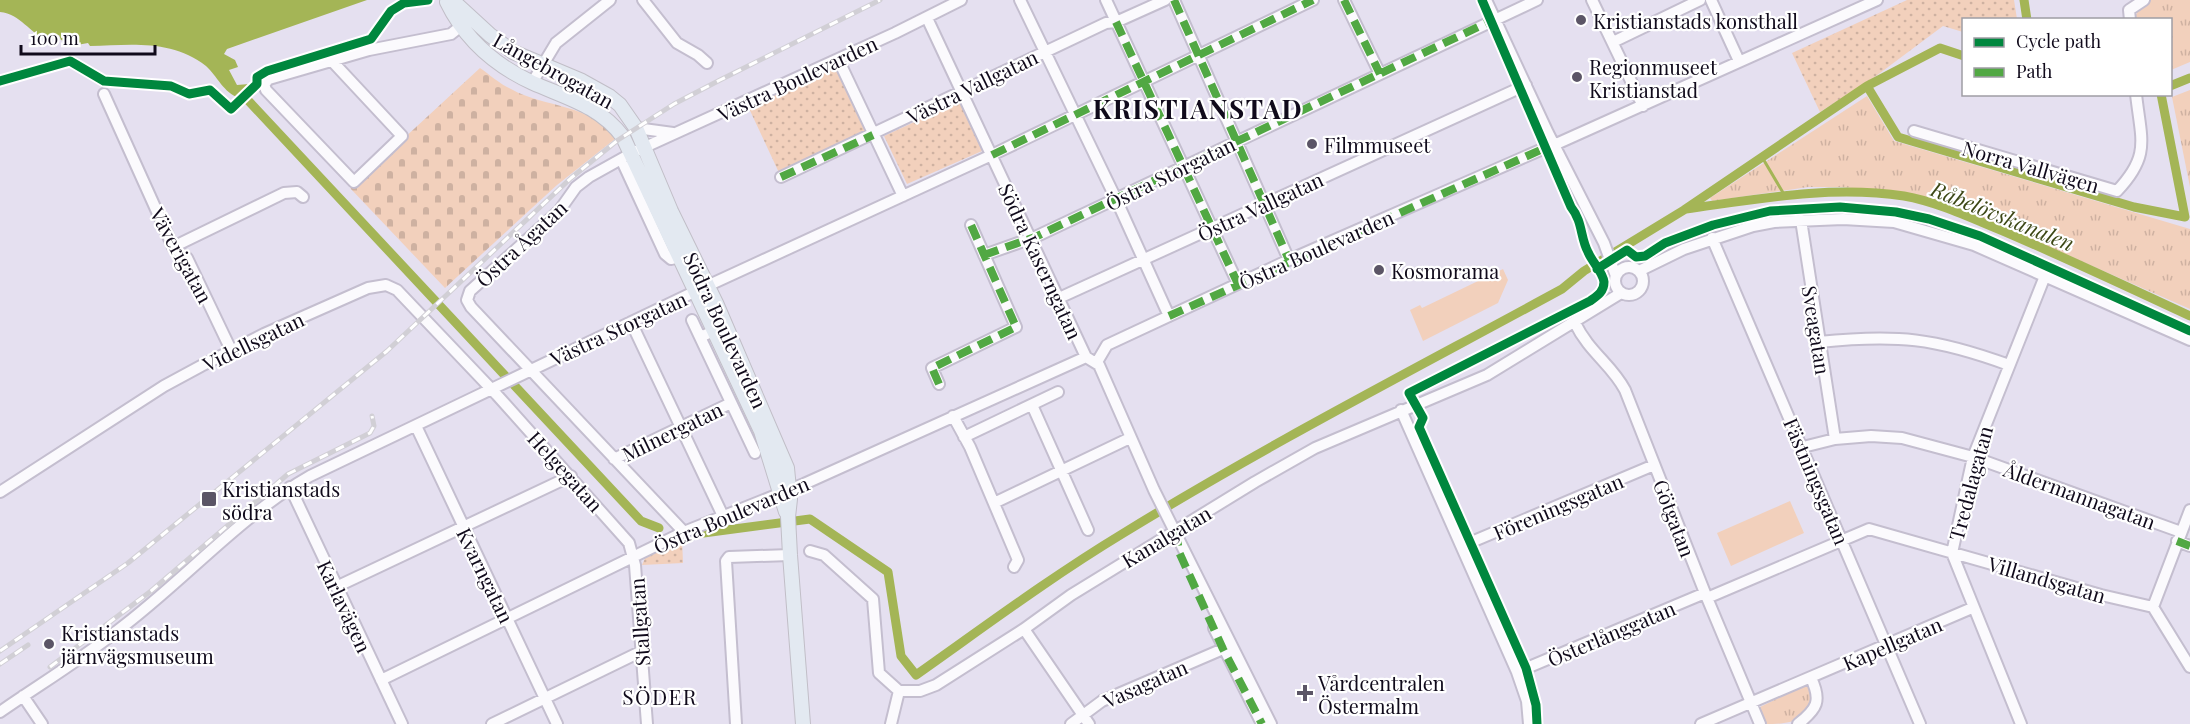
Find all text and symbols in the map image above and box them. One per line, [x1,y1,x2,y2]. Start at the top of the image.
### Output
place label: Kristianstads konsthall [1593,7,1798,34]
marker: Kristianstads konsthall [1574,13,1588,27]
scale bar [21,18,154,56]
legend [1962,18,2172,96]
text: 100 m [30,26,79,50]
street label: Långebrogatan [489,26,619,114]
street label: Västra Boulevarden [712,29,881,127]
text: Cycle path [2016,29,2101,53]
street label: Västra Vallgatan [901,43,1042,130]
place label: Regionmuseet Kristianstad [1589,53,1718,103]
text: Path [2016,59,2053,83]
marker: Regionmuseet Kristianstad [1570,70,1584,84]
district label: KRISTIANSTAD [1093,91,1303,126]
street label: Östra Storgatan [1100,130,1240,216]
place label: Filmmuseet [1324,131,1431,158]
street label: Norra Vallvägen [1959,134,2103,198]
marker: Filmmuseet [1305,137,1319,151]
street label: Östra Vallgatan [1193,165,1327,247]
water label: Råbelövskanalen [1926,173,2079,256]
street label: Södra Kaserngatan [993,179,1089,343]
street label: Östra Ågatan [469,194,573,292]
street label: Väverigatan [144,202,219,308]
street label: Östra Boulevarden [1234,203,1398,295]
street label: Södra Boulevarden [678,248,774,413]
place label: Kosmorama [1391,257,1499,284]
marker: Kosmorama [1372,263,1386,277]
street label: Västra Storgatan [544,284,691,372]
street label: Sveagatan [1797,284,1837,377]
street label: Videllsgatan [197,305,308,378]
street label: Milnergatan [617,395,727,467]
street label: Fästningsgatan [1778,413,1856,549]
street label: Tredalagatan [1942,423,1998,543]
street label: Helgegatan [522,425,610,517]
street label: Åldermannagatan [1999,455,2160,535]
street label: Föreningsgatan [1489,466,1627,546]
street label: Östra Boulevarden [649,469,813,559]
place label: Kristianstads södra [222,475,340,525]
street label: Götgatan [1648,475,1702,561]
marker: Kristianstads södra [200,490,218,508]
street label: Kanalgatan [1116,499,1216,573]
street label: Kvarngatan [451,523,521,627]
street label: Villandsgatan [1984,549,2109,609]
street label: Karlavägen [312,555,378,657]
street label: Stallgatan [622,577,656,667]
street label: Österlånggatan [1543,594,1679,672]
street label: Kapellgatan [1838,610,1946,676]
place label: Kristianstads järnvägsmuseum [60,619,214,669]
marker: Kristianstads järnvägsmuseum [42,637,56,651]
street label: Vasagatan [1098,652,1191,714]
place label: Vårdcentralen Östermalm [1317,669,1445,719]
district label: SÖDER [622,682,698,710]
marker: Vårdcentralen Östermalm [1296,684,1314,702]

